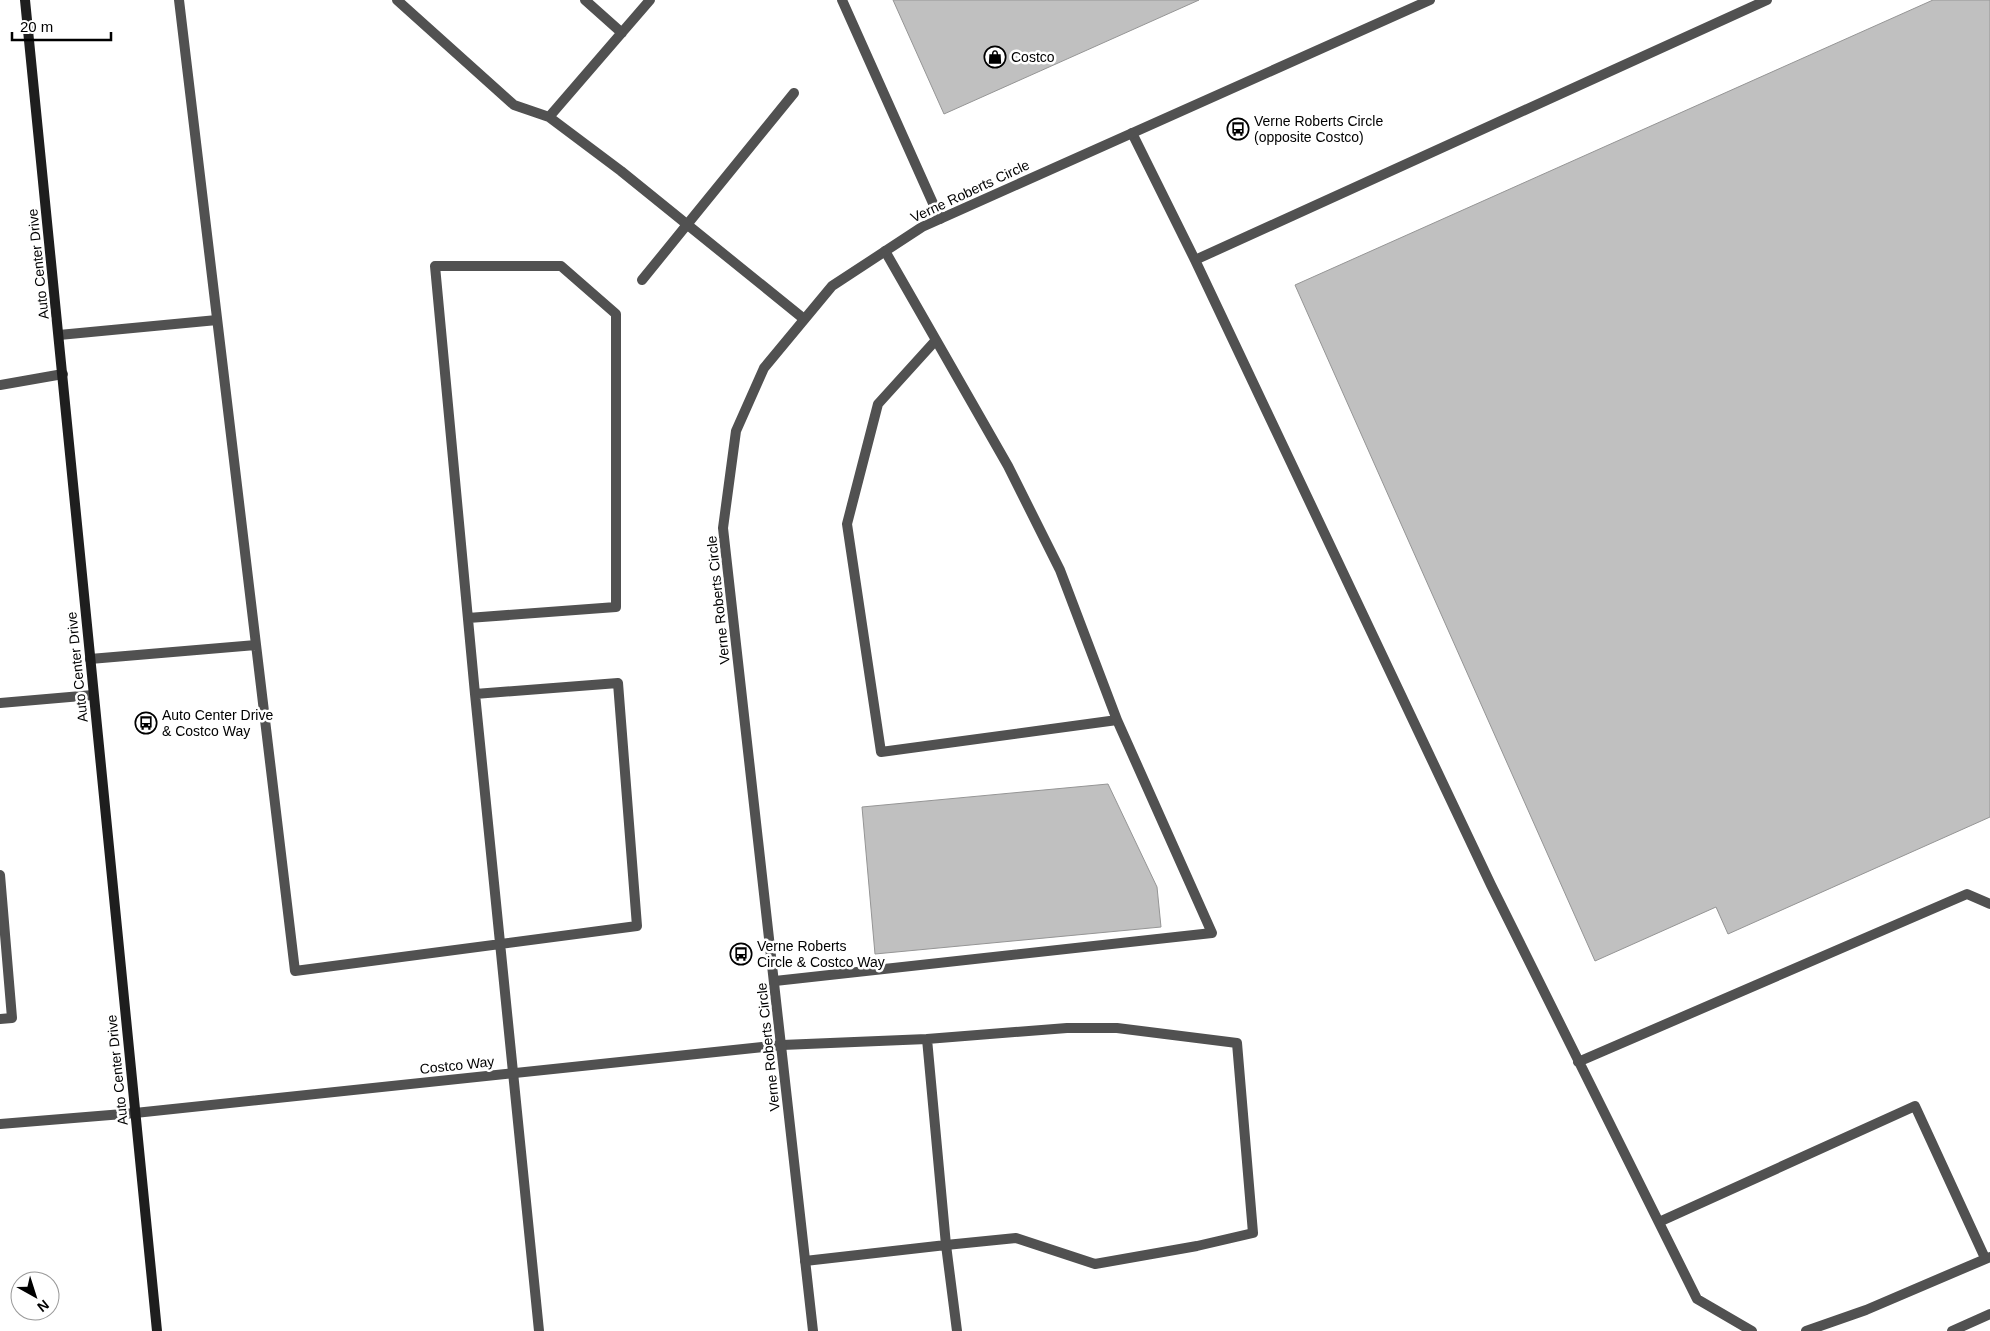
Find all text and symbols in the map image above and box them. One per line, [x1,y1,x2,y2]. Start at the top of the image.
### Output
scale bar [12,10,111,42]
text: 20 m [20,18,53,35]
shop icon: Costco [983,45,1007,69]
place label: Costco [1011,49,1055,65]
place label: Verne Roberts Circle (opposite Costco) [1254,113,1383,145]
bus stop icon: Verne Roberts Circle (opposite Costco) [1226,117,1250,141]
street label: Verne Roberts Circle [908,156,1032,226]
street label: Auto Center Drive [24,208,52,320]
street label: Verne Roberts Circle [703,535,733,665]
street label: Auto Center Drive [63,611,91,723]
place label: Auto Center Drive & Costco Way [162,707,273,739]
bus stop icon: Auto Center Drive & Costco Way [134,711,158,735]
place label: Verne Roberts Circle & Costco Way [757,938,885,970]
bus stop icon: Verne Roberts Circle & Costco Way [729,942,753,966]
street label: Verne Roberts Circle [753,982,783,1112]
street label: Auto Center Drive [103,1014,131,1126]
street label: Costco Way [419,1053,495,1077]
north arrow [10,1271,60,1321]
text: N [34,1297,52,1316]

